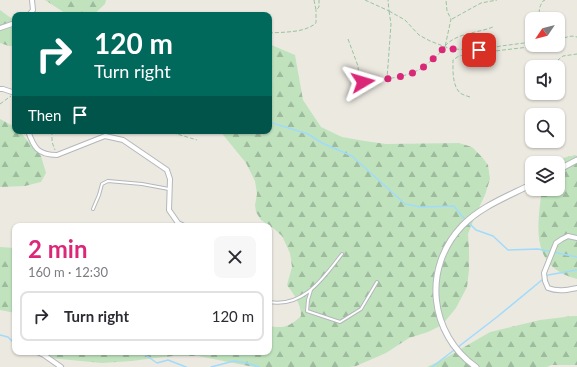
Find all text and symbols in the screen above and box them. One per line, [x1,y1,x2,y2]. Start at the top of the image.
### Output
north arrow [525,12,565,52]
map controls [525,12,565,196]
text: 120 m [94,26,173,60]
icon: right [28,28,80,80]
pin [462,33,496,67]
icon: arrive [468,39,490,61]
text: Turn right [94,60,171,82]
button: sound [525,60,565,100]
position arrow [342,61,384,103]
icon: arrive [69,104,91,126]
text: Then [28,106,61,124]
button: search [525,108,565,148]
button: layers [525,156,565,196]
text: 2 min [28,234,88,263]
button: close [214,236,256,278]
text: 160 m · 12:30 [28,264,108,280]
icon: right [30,305,52,327]
text: Turn right [64,307,129,325]
text: 120 m [212,307,254,325]

